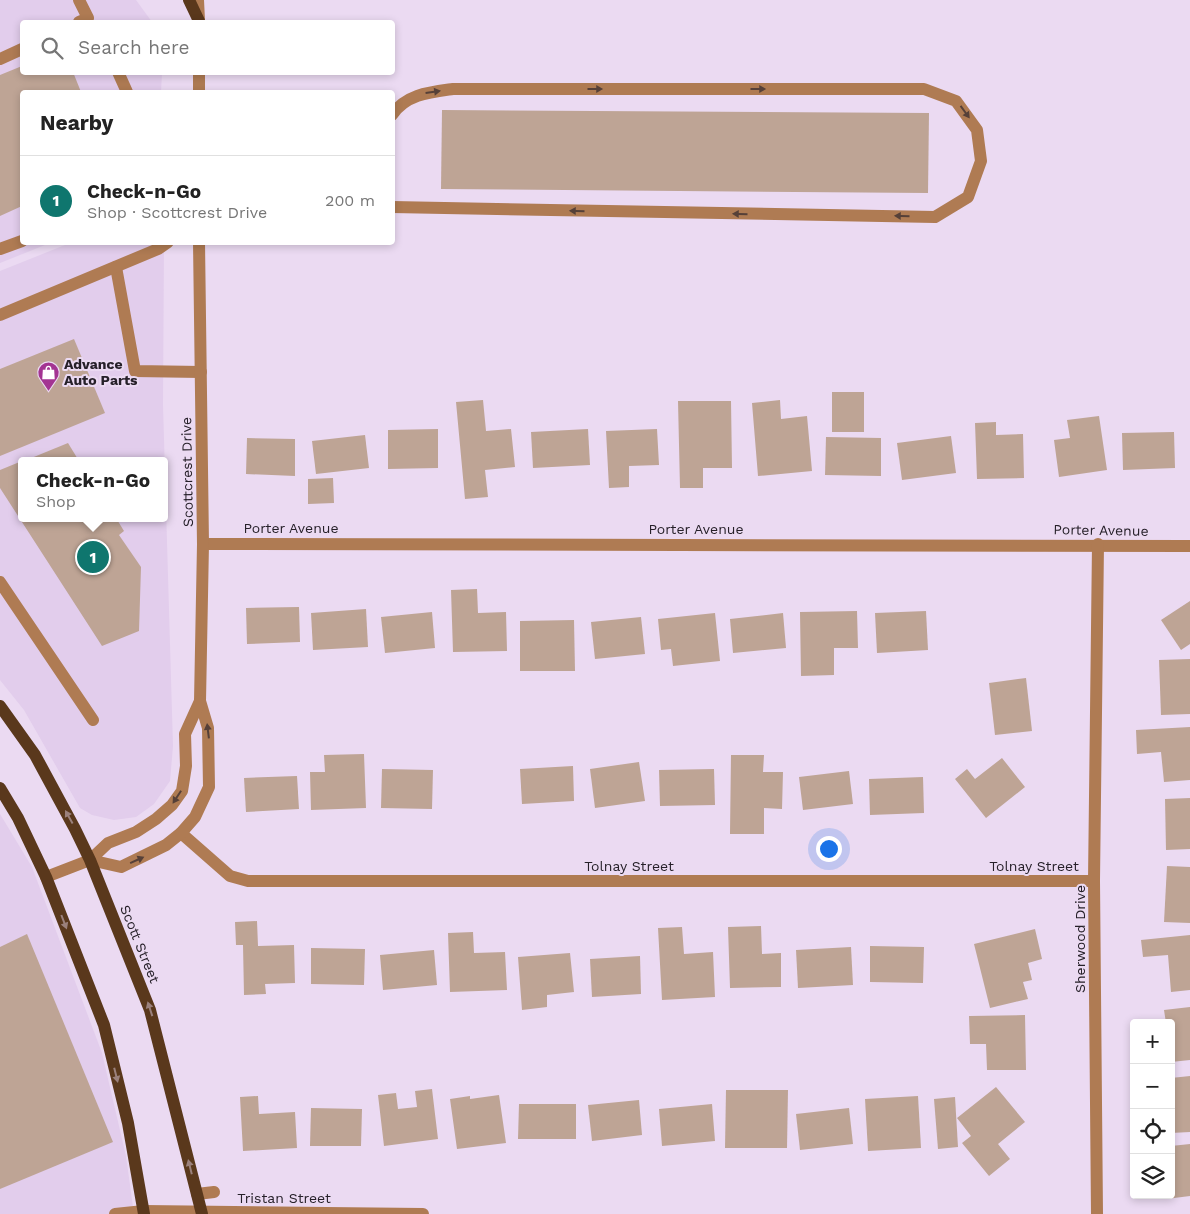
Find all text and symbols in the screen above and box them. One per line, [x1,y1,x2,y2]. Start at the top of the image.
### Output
search box [20,20,395,75]
icon: search [38,34,66,62]
text: Search here [78,36,189,59]
one-way arrow [587,85,603,93]
one-way arrow [750,85,766,93]
one-way arrow [425,88,441,96]
one-way arrow [959,105,970,118]
text: Nearby [40,110,113,135]
text: Check-n-Go [87,180,201,203]
text: 1 [53,191,59,210]
text: 200 m [325,191,375,210]
text: Shop · Scottcrest Drive [87,203,267,222]
one-way arrow [569,207,585,215]
one-way arrow [731,210,747,218]
one-way arrow [894,212,910,220]
place label: Advance Auto Parts [64,356,138,388]
shop icon: Advance Auto Parts [36,360,60,391]
street label: Scottcrest Drive [178,417,196,527]
popup [18,457,168,522]
text: Check-n-Go [36,469,150,492]
text: Shop [36,492,76,511]
street label: Porter Avenue [243,520,339,536]
street label: Porter Avenue [648,521,744,537]
street label: Porter Avenue [1053,521,1149,539]
pin: 1 [77,538,109,576]
one-way arrow [204,723,212,739]
one-way arrow [173,791,182,804]
one-way arrow [64,810,73,823]
your location [816,836,842,862]
one-way arrow [130,856,144,864]
street label: Tolnay Street [584,858,674,874]
street label: Tolnay Street [989,858,1079,874]
street label: Sherwood Drive [1072,885,1088,993]
street label: Scott Street [117,903,163,986]
one-way arrow [60,915,68,929]
one-way arrow [145,1002,153,1017]
map controls [1130,1019,1175,1199]
button: + [1130,1019,1175,1064]
button: − [1130,1064,1175,1109]
one-way arrow [112,1068,120,1083]
button: locate [1130,1109,1175,1154]
button: layers [1130,1154,1175,1199]
one-way arrow [186,1159,194,1174]
street label: Tristan Street [237,1190,331,1206]

